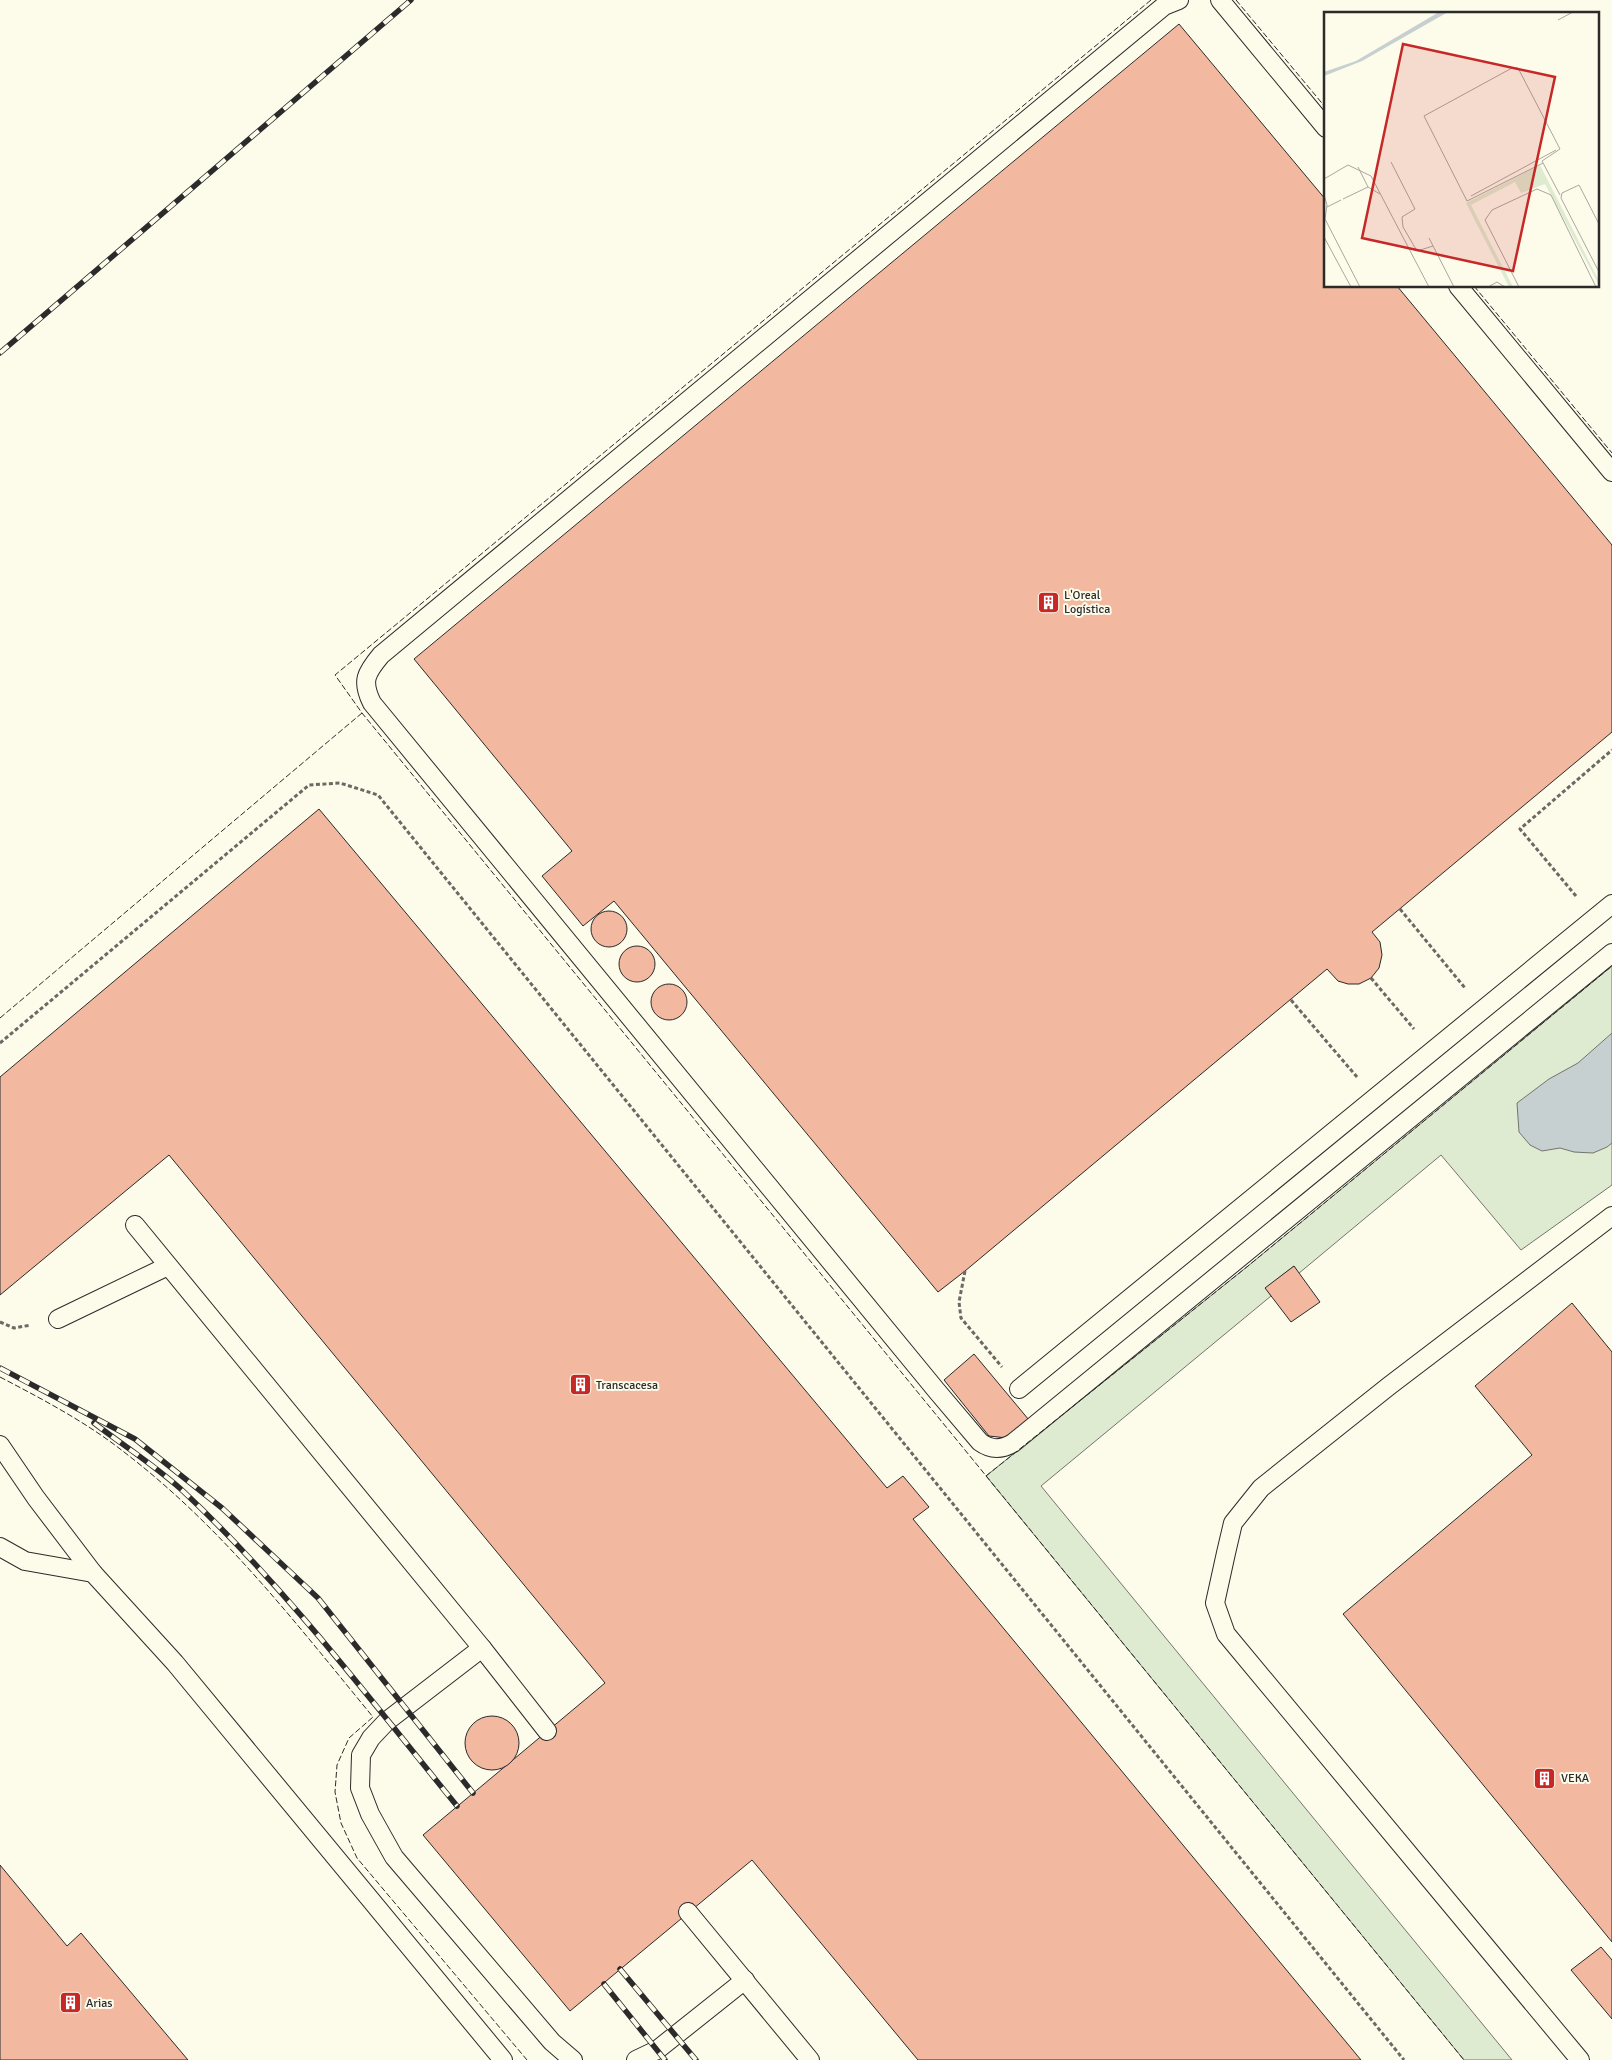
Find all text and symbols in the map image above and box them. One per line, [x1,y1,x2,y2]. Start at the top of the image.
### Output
inset map [1324,12,1600,288]
place label: L'Oreal Logística [1064,588,1110,617]
building icon: L'Oreal Logística [1036,590,1060,614]
building icon: Transcacesa [568,1373,592,1397]
place label: Transcacesa [596,1378,658,1393]
building icon: VEKA [1533,1766,1557,1790]
place label: VEKA [1561,1771,1590,1786]
building icon: Arias [58,1991,82,2015]
place label: Arias [86,1996,113,2011]

